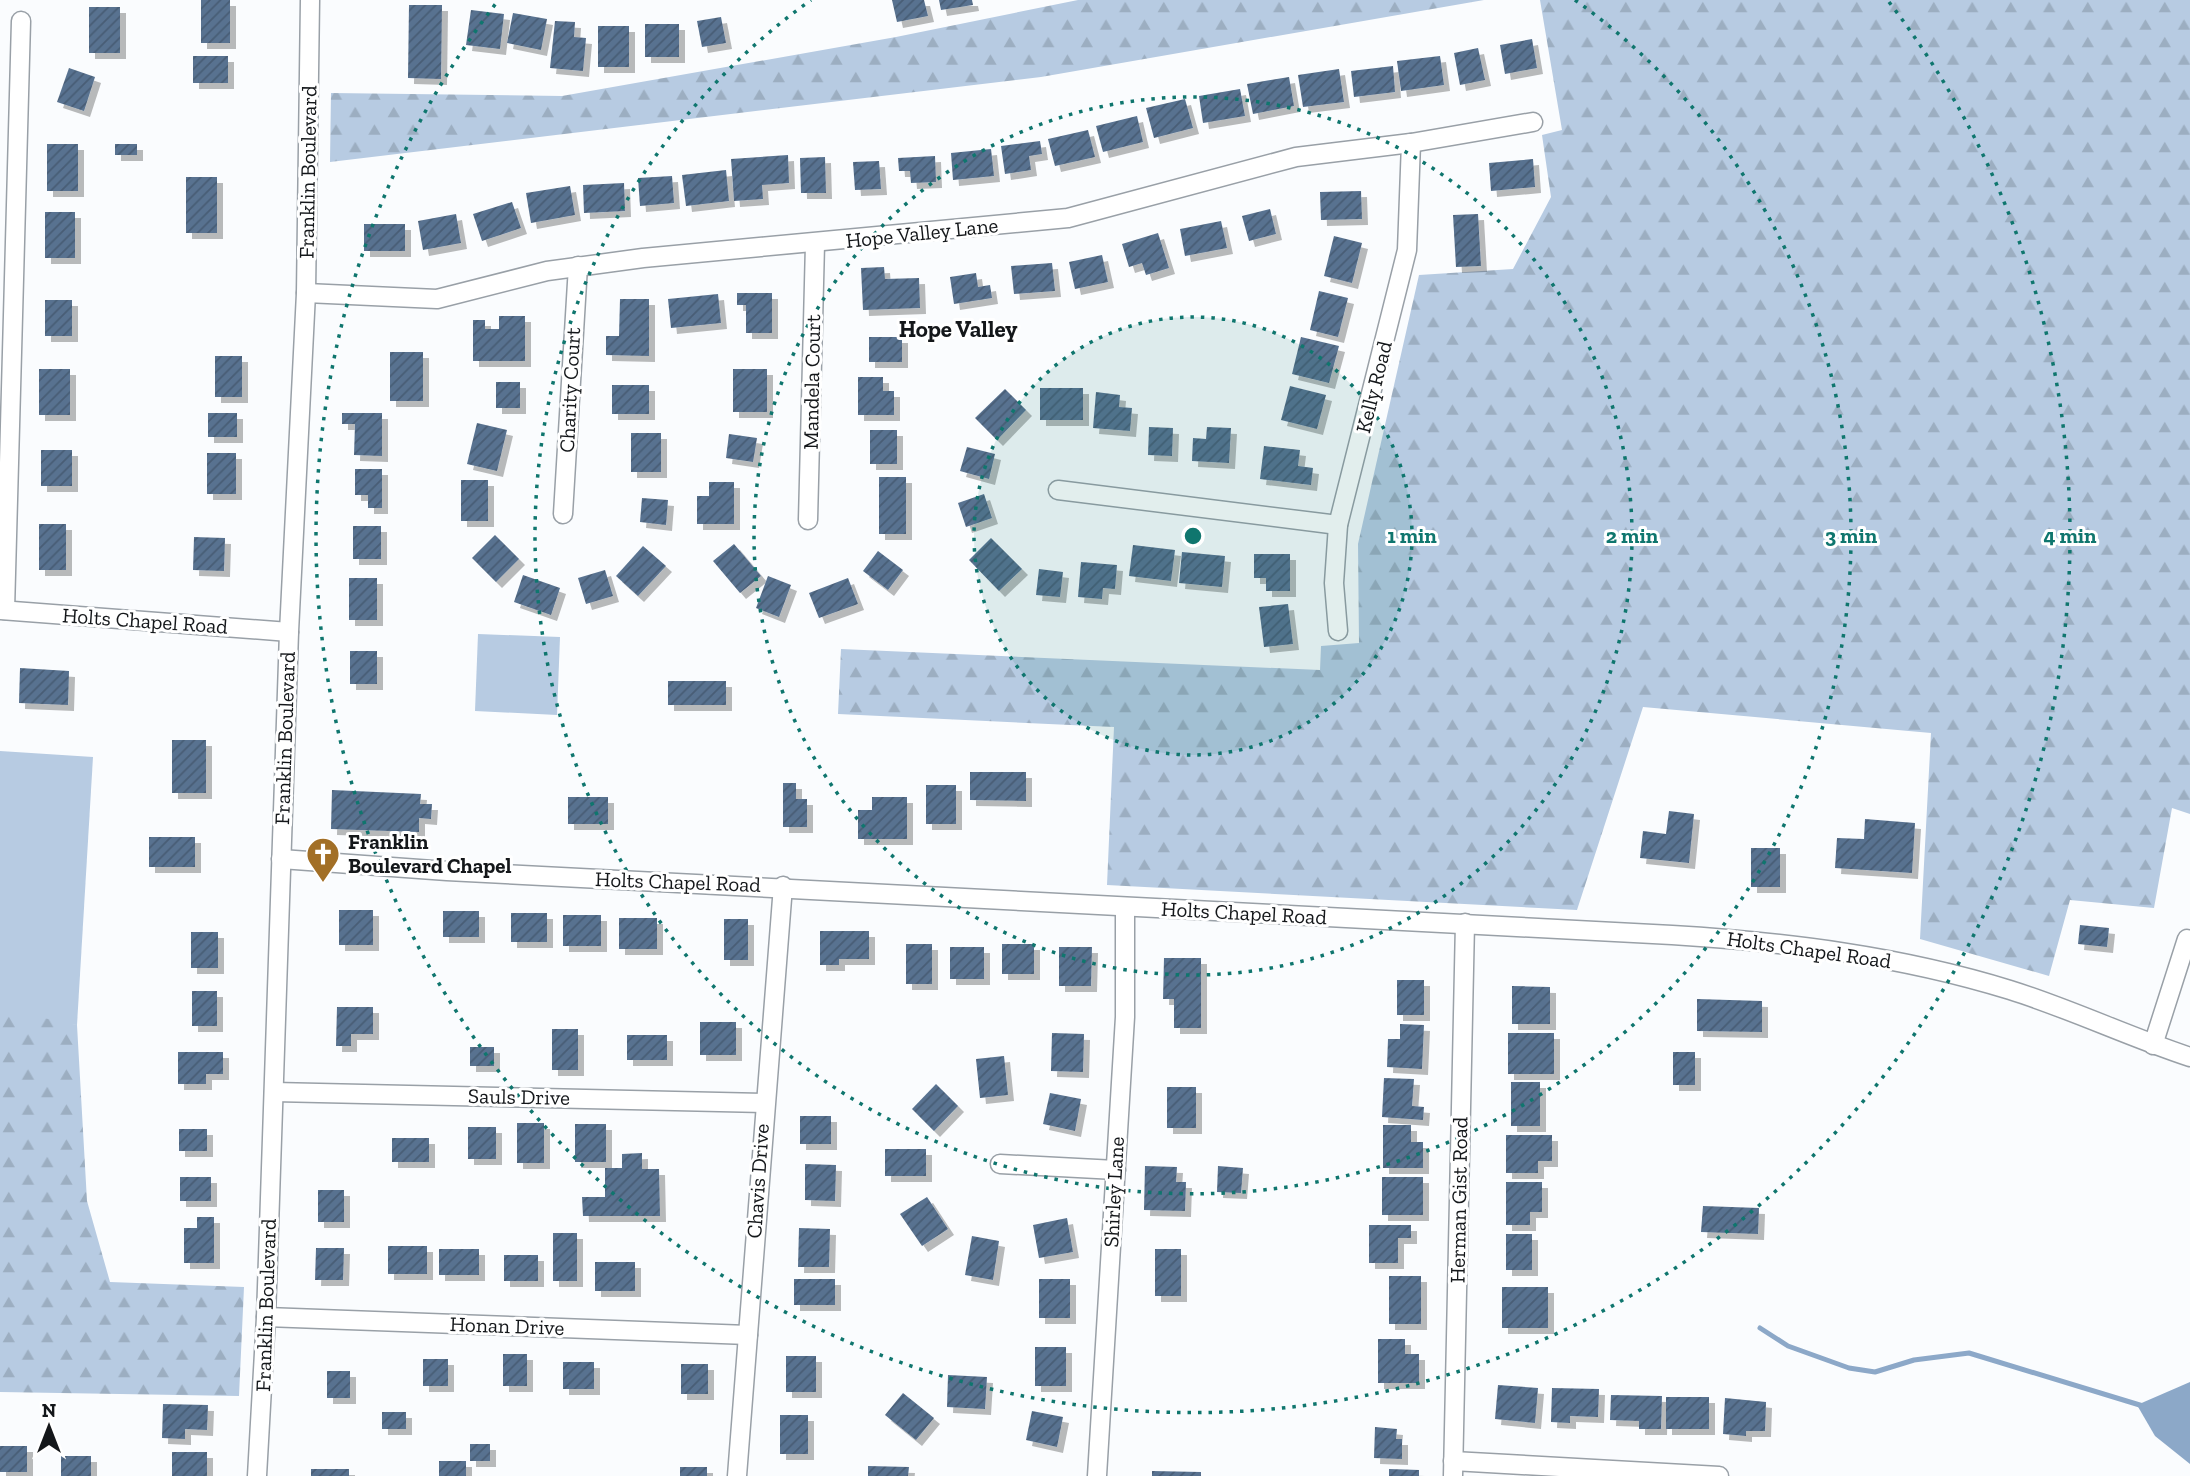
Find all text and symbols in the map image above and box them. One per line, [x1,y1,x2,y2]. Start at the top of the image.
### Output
street label: Franklin Boulevard [293,85,322,259]
street label: Hope Valley Lane [844,212,1000,253]
street label: Mandela Court [798,314,825,450]
district label: Hope Valley [899,315,1018,343]
street label: Charity Court [554,326,585,453]
street label: Kelly Road [1350,338,1397,435]
text: 1 min [1387,523,1437,548]
text: 2 min [1606,523,1659,548]
text: 3 min [1825,523,1878,548]
text: 4 min [2043,523,2097,548]
centre of rings [1181,524,1205,548]
street label: Holts Chapel Road [61,602,229,639]
street label: Franklin Boulevard [269,650,300,825]
place label: Franklin Boulevard Chapel [348,829,511,878]
church icon: Franklin Boulevard Chapel [304,835,342,884]
street label: Holts Chapel Road [595,866,762,897]
street label: Holts Chapel Road [1161,896,1328,929]
street label: Holts Chapel Road [1725,926,1893,973]
street label: Sauls Drive [468,1083,570,1110]
street label: Herman Gist Road [1445,1116,1472,1283]
street label: Chavis Drive [741,1123,774,1239]
street label: Shirley Lane [1098,1136,1129,1248]
street label: Franklin Boulevard [250,1217,281,1392]
street label: Honan Drive [449,1311,565,1340]
north arrow [14,1392,84,1462]
text: N [42,1399,56,1422]

